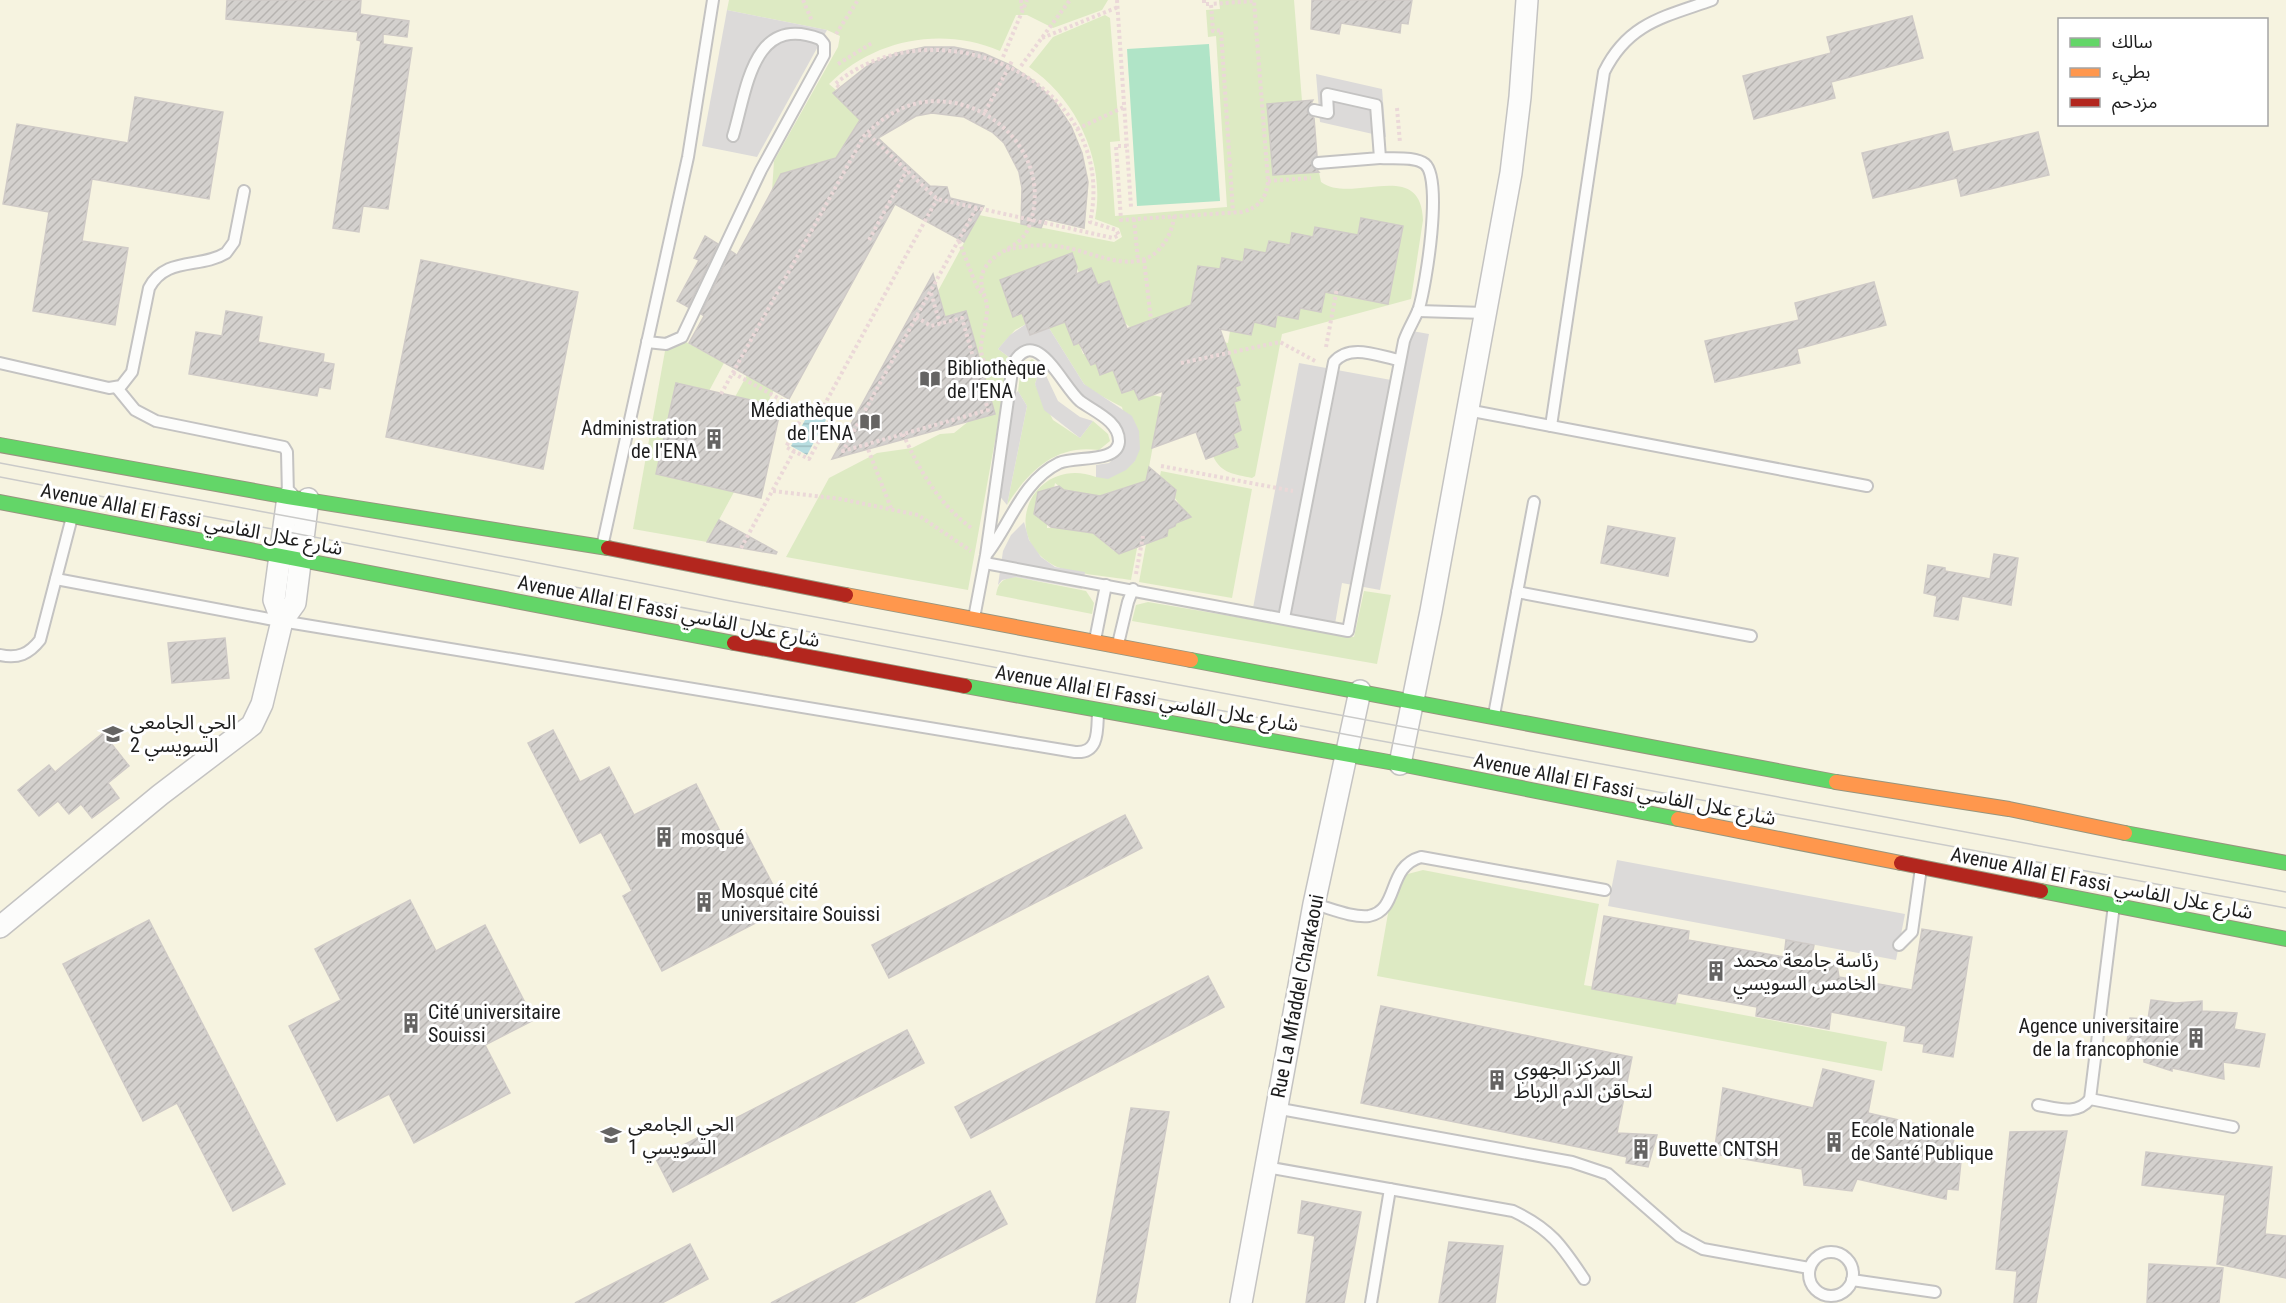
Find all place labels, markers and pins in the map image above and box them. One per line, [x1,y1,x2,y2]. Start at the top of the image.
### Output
place label: Bibliothèque de l'ENA [947,356,1046,403]
library icon: Bibliothèque de l'ENA [918,367,942,391]
place label: Médiathèque de l'ENA [750,398,853,445]
library icon: Médiathèque de l'ENA [858,410,882,434]
place label: Administration de l'ENA [581,416,697,463]
building icon: Administration de l'ENA [702,427,726,451]
place label: الحي الجامعي السويسي 2 [130,710,236,761]
school or university icon: الحي الجامعي السويسي 2 [101,722,125,746]
building icon: mosqué [652,825,676,849]
place label: mosqué [681,825,744,849]
place label: Mosqué cité universitaire Souissi [721,879,880,926]
building icon: Mosqué cité universitaire Souissi [692,890,716,914]
place label: رئاسة جامعة محمد الخامس السويسي [1733,948,1879,999]
building icon: رئاسة جامعة محمد الخامس السويسي [1704,959,1728,983]
place label: Cité universitaire Souissi [428,1000,561,1047]
building icon: Cité universitaire Souissi [399,1011,423,1035]
place label: Agence universitaire de la francophonie [2018,1014,2179,1061]
building icon: Agence universitaire de la francophonie [2184,1026,2208,1050]
place label: المركز الجهوي لتحاقن الدم الرباط [1514,1056,1652,1106]
building icon: المركز الجهوي لتحاقن الدم الرباط [1485,1068,1509,1092]
place label: الحي الجامعي السويسي 1 [628,1112,734,1163]
place label: Ecole Nationale de Santé Publique [1851,1118,1993,1165]
school or university icon: الحي الجامعي السويسي 1 [599,1123,623,1147]
building icon: Ecole Nationale de Santé Publique [1822,1130,1846,1154]
building icon: Buvette CNTSH [1629,1137,1653,1161]
place label: Buvette CNTSH [1658,1137,1779,1161]

